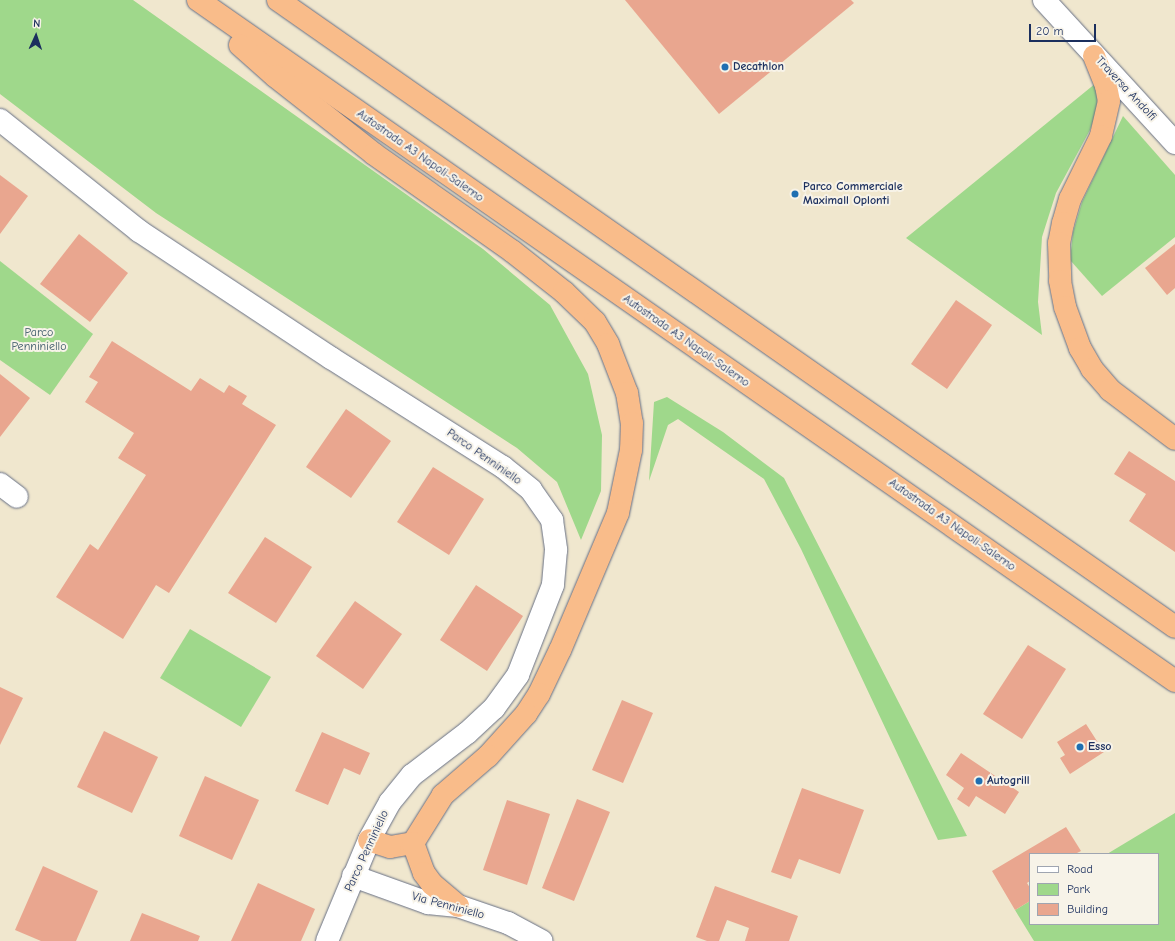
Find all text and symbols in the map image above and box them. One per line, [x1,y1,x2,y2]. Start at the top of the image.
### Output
north arrow [16,16,56,56]
scale bar [1031,16,1098,42]
text: N [33,17,41,30]
text: 20 m [1036,24,1064,38]
street label: Traversa Andolfi [1093,54,1159,124]
place label: Decathlon [733,60,784,74]
marker: Decathlon [720,62,730,72]
street label: Autostrada A3 Napoli-Salerno [354,107,486,205]
place label: Parco Commerciale Maximall Oplonti [803,180,903,208]
marker: Parco Commerciale Maximall Oplonti [790,189,800,199]
street label: Autostrada A3 Napoli-Salerno [620,292,752,390]
park label: Parco Penniniello [11,326,67,354]
street label: Parco Penniniello [444,426,524,488]
street label: Autostrada A3 Napoli-Salerno [886,476,1018,574]
place label: Esso [1088,740,1112,754]
marker: Esso [1075,742,1085,752]
place label: Autogrill [987,774,1030,788]
marker: Autogrill [974,776,984,786]
street label: Parco Penniniello [342,808,392,894]
legend [1029,853,1159,925]
text: Road [1067,862,1093,876]
text: Park [1067,882,1090,896]
street label: Via Penniniello [410,889,486,923]
text: Building [1067,902,1108,916]

